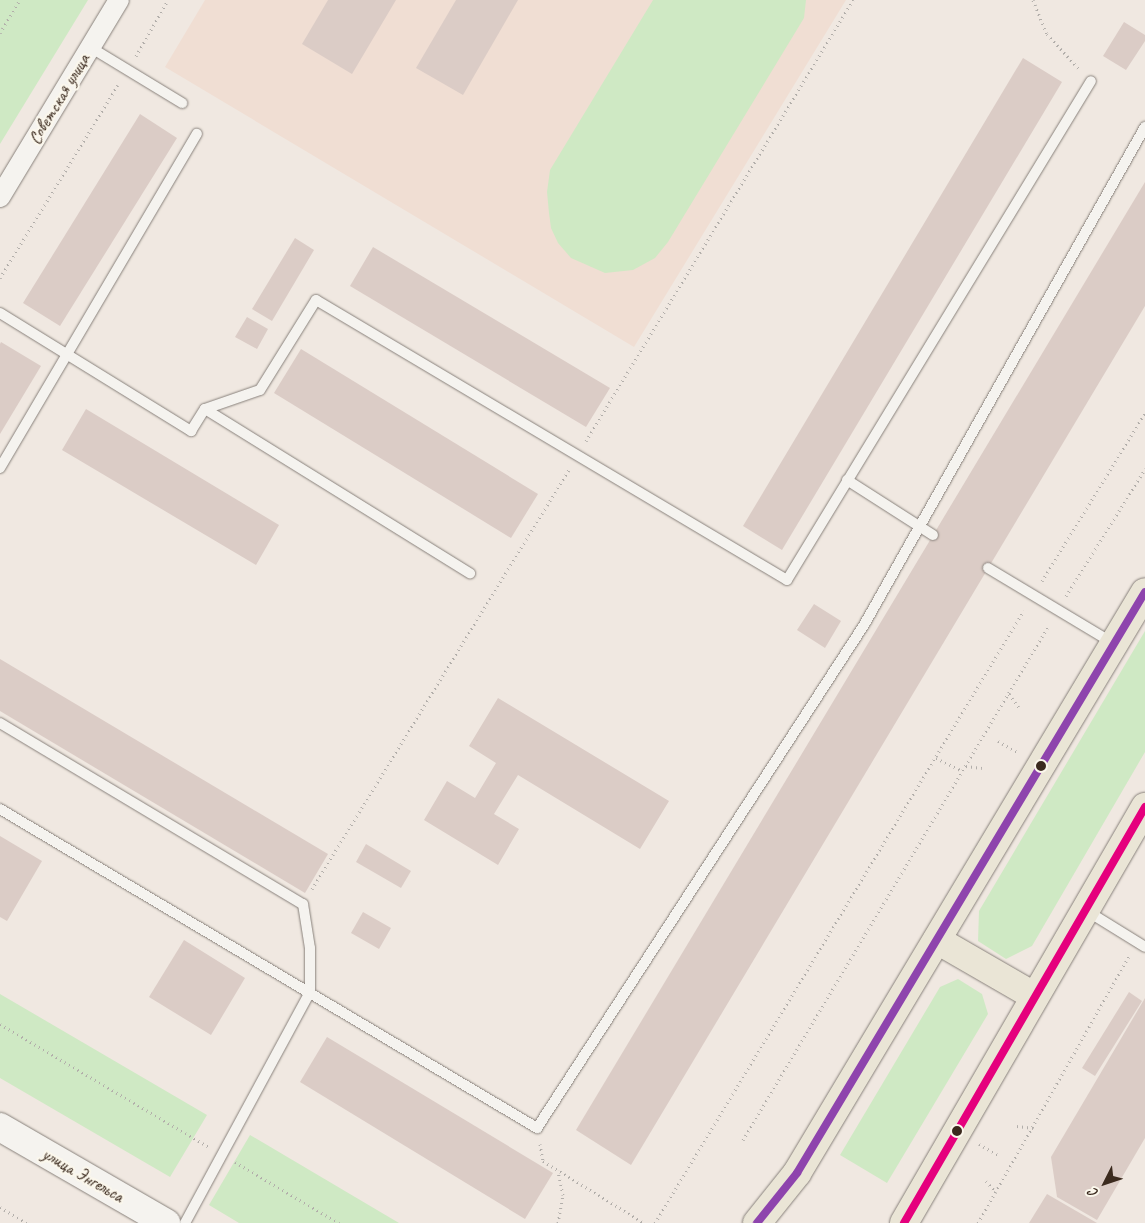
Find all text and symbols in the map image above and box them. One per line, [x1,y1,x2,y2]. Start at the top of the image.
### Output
street label: Советская улица [23,49,95,149]
unlabelled marker [1036,761,1046,771]
unlabelled marker [952,1126,962,1136]
street label: улица Энгельса [38,1143,128,1207]
north arrow [1080,1158,1130,1208]
text: С [1085,1185,1102,1201]

